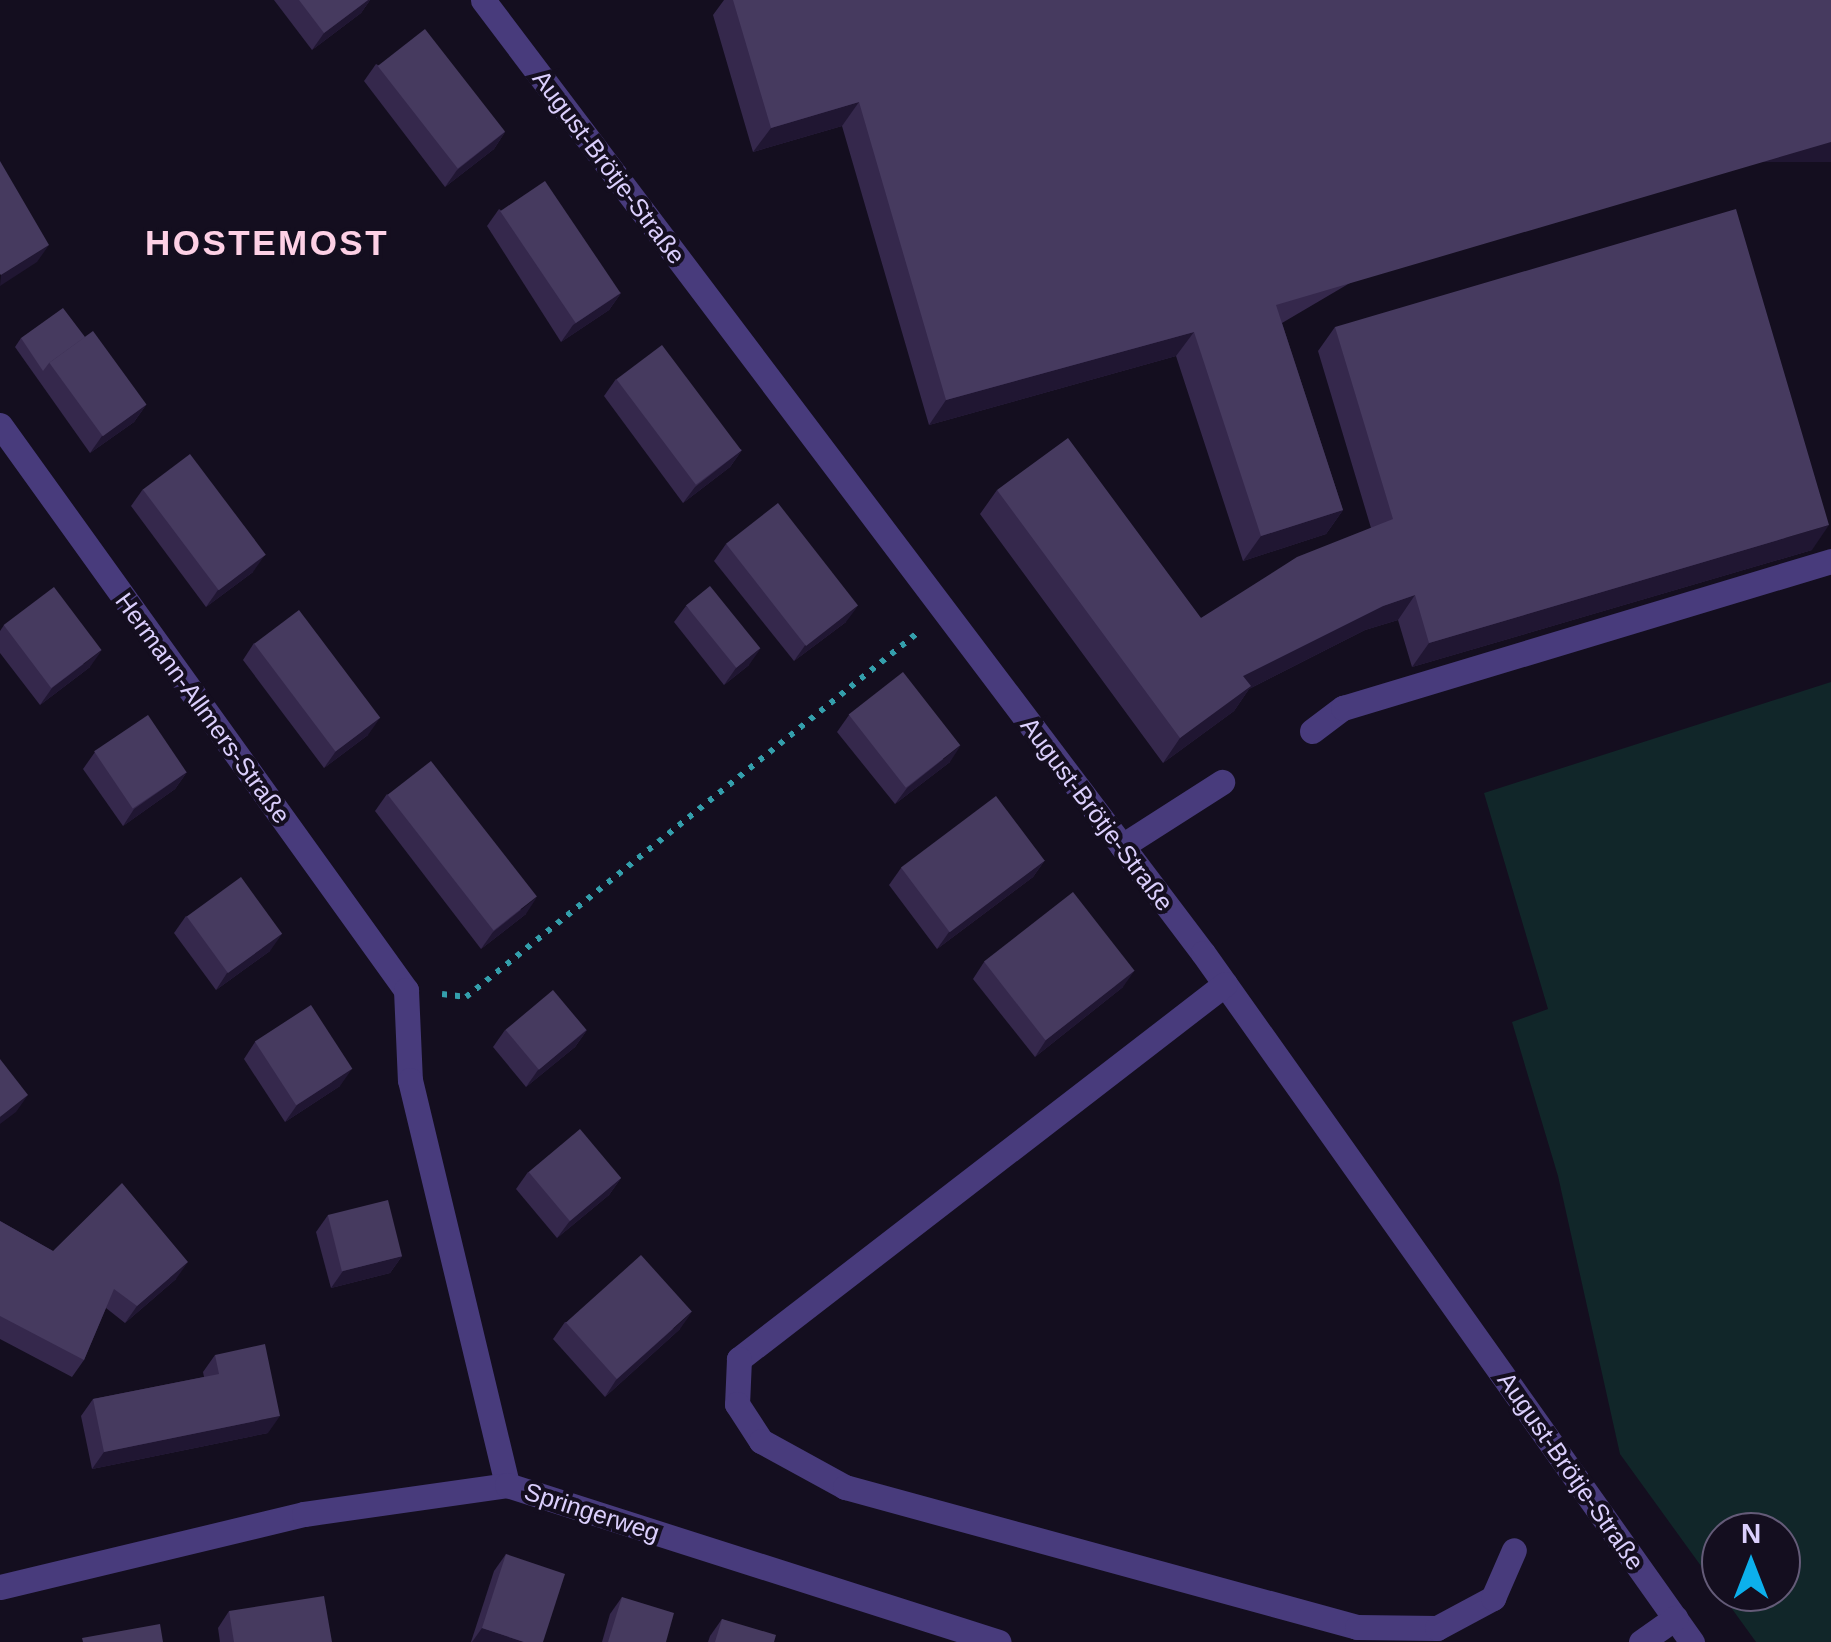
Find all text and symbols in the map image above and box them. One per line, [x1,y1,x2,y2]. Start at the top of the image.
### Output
street label: August-Brötje-Straße [526,64,692,270]
district label: HOSTEMOST [145,222,389,264]
street label: Hermann-Allmers-Straße [109,587,297,829]
street label: August-Brötje-Straße [1014,711,1180,917]
street label: August-Brötje-Straße [1491,1366,1651,1576]
street label: Springerweg [521,1476,663,1548]
north arrow [1701,1512,1801,1612]
text: N [1741,1518,1761,1549]

